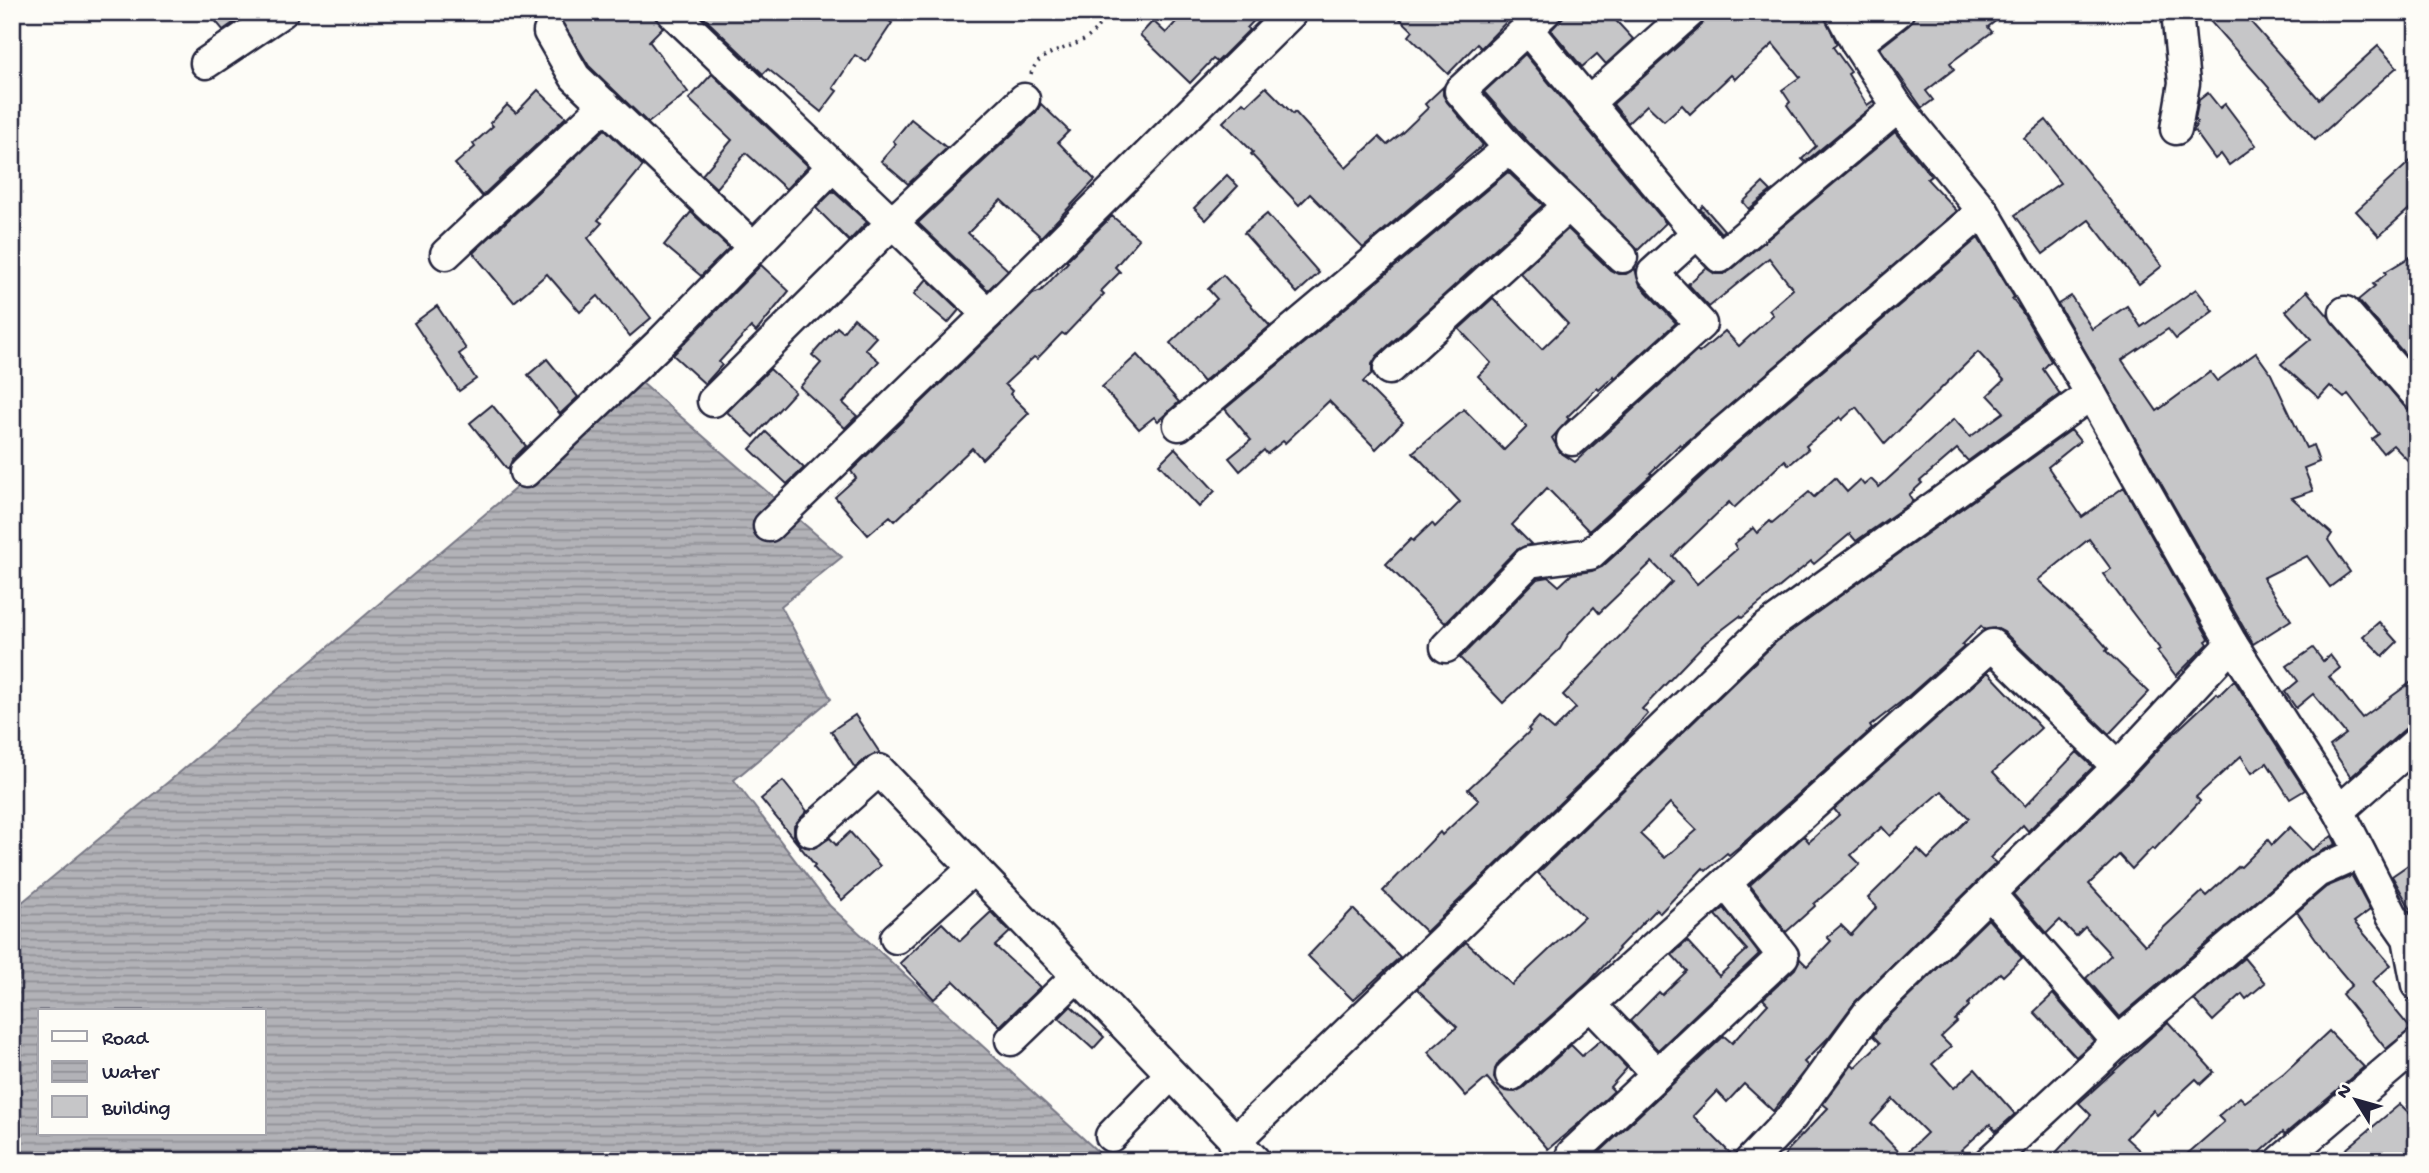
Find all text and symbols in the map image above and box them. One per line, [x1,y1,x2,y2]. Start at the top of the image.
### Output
legend [38,1009,266,1134]
text: Road [102,1028,150,1053]
text: Water [102,1062,160,1087]
north arrow [2320,1064,2390,1134]
text: N [2332,1080,2358,1104]
text: Building [101,1098,171,1123]

